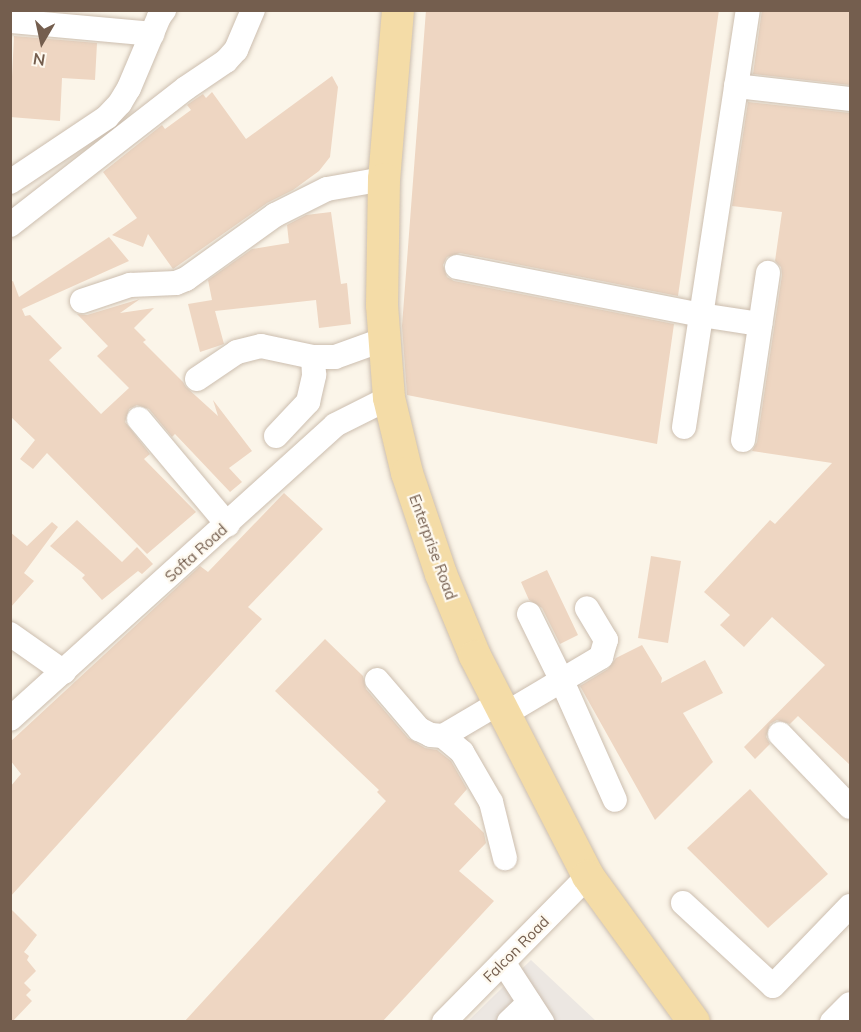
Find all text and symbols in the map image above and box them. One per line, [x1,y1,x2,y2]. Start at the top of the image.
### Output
north arrow [12,12,72,72]
text: N [32,49,47,71]
street label: Enterprise Road [406,492,460,602]
street label: Softa Road [161,520,231,586]
street label: Falcon Road [479,912,553,986]

